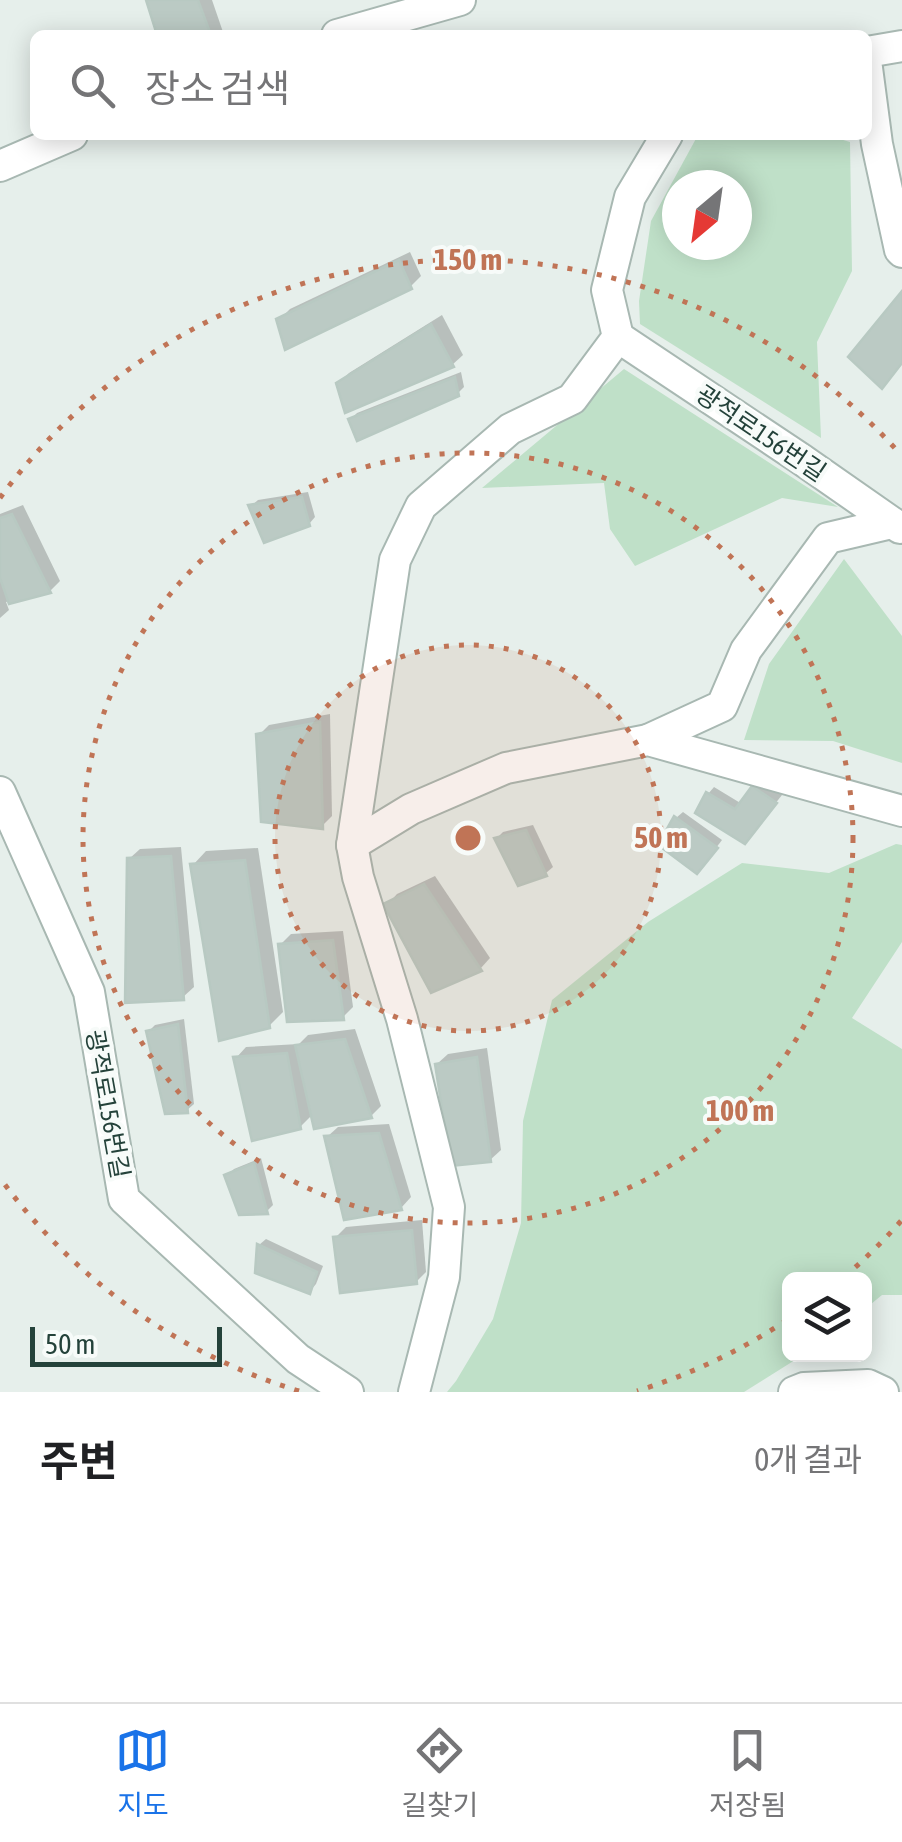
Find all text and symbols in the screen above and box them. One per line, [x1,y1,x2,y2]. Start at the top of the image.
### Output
search box [30,30,872,140]
icon: search [65,58,120,113]
text: 장소 검색 [145,67,290,110]
north arrow [662,170,752,260]
text: 150 m [434,242,502,276]
street label: 광적로156번길 [691,379,831,487]
centre of rings [450,820,486,856]
text: 50 m [634,820,688,854]
street label: 광적로156번길 [81,1028,135,1180]
text: 100 m [706,1093,774,1127]
map controls [782,1272,872,1362]
button: layers [782,1272,872,1362]
scale bar [30,1322,222,1366]
text: 50 m [45,1328,95,1360]
text: 주변 [40,1437,117,1485]
text: 0개 결과 [754,1441,862,1478]
tab: 지도 [115,1723,170,1823]
tab: 길찾기 [401,1723,479,1823]
tab: 저장됨 [709,1723,787,1823]

